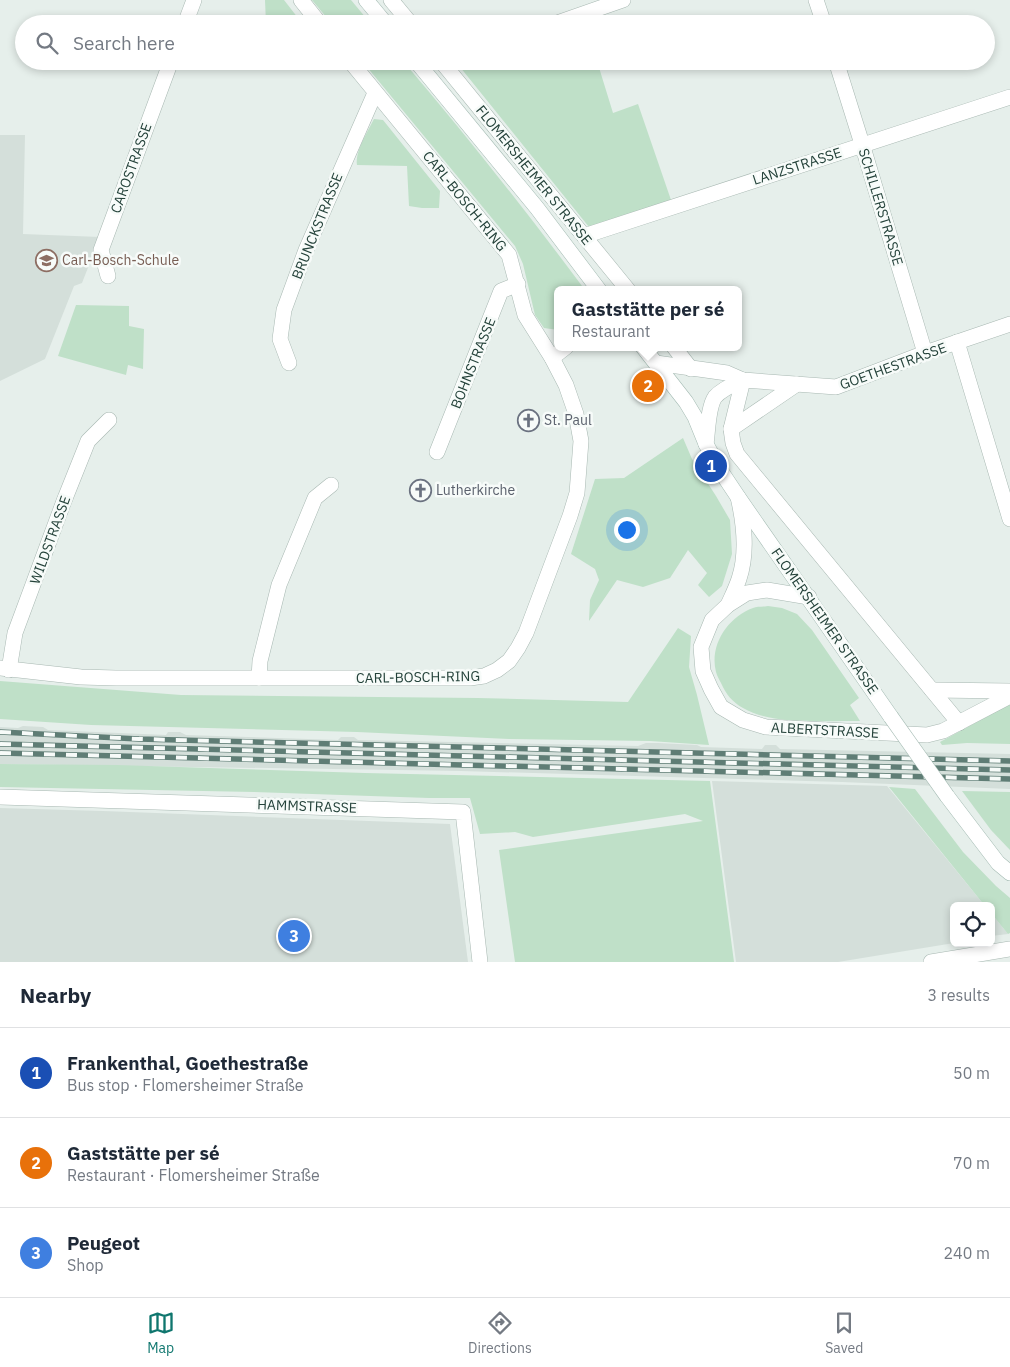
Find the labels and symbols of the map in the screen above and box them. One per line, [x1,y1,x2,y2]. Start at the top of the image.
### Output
street label: FLOMERSHEIMER STRASSE [472,101,596,249]
street label: CAROSTRASSE [106,120,156,216]
street label: LANZSTRASSE [750,143,844,189]
street label: SCHILLERSTRASSE [855,146,907,268]
street label: CARL-BOSCH-RING [419,147,511,255]
street label: BRUNCKSTRASSE [287,170,347,282]
school or university icon: Carl-Bosch-Schule [34,248,58,272]
place label: Carl-Bosch-Schule [62,251,180,269]
street label: BOHNSTRASSE [446,315,500,411]
street label: GOETHESTRASSE [837,338,949,394]
pin: 2 [632,367,664,405]
church icon: St. Paul [516,408,540,432]
place label: St. Paul [544,411,592,429]
pin: 1 [695,447,727,485]
church icon: Lutherkirche [408,478,432,502]
place label: Lutherkirche [436,481,515,499]
street label: WILDSTRASSE [26,493,74,587]
your location [614,517,640,543]
street label: FLOMERSHEIMER STRASSE [768,544,882,698]
street label: CARL-BOSCH-RING [356,667,480,687]
street label: ALBERTSTRASSE [771,718,879,742]
street label: HAMMSTRASSE [257,795,357,817]
pin: 3 [278,917,310,955]

